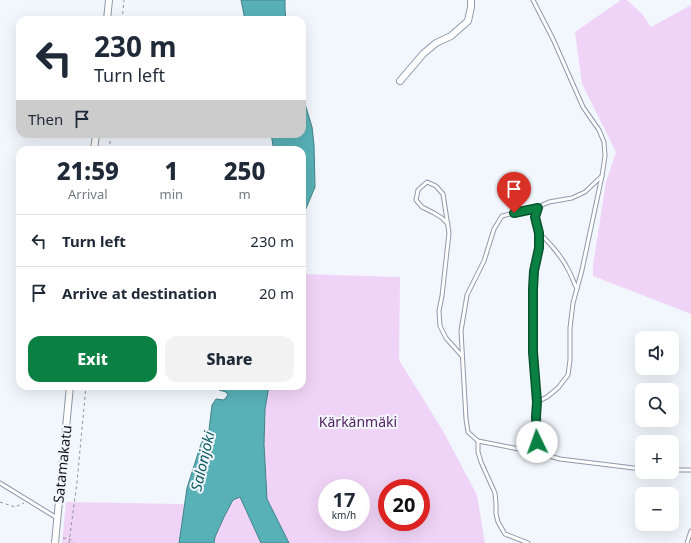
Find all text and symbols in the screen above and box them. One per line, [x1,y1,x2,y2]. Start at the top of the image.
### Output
text: 230 m [94,27,177,65]
icon: left [28,32,80,84]
text: Turn left [94,63,165,87]
icon: arrive [71,108,93,130]
text: Then [28,109,63,129]
text: 21:59 [57,154,119,187]
text: 1 [164,154,178,187]
text: 250 [224,154,265,187]
pin [497,172,531,213]
icon: arrive [503,178,525,200]
text: Arrival [68,185,108,203]
text: min [160,185,183,203]
text: m [238,185,251,203]
icon: left [28,230,50,252]
text: Turn left [62,231,126,251]
text: 230 m [250,231,294,251]
icon: arrive [28,282,50,304]
text: Arrive at destination [62,283,217,303]
text: 20 m [259,283,294,303]
map controls [635,331,679,531]
button: sound [635,331,679,375]
button: Exit [28,336,157,382]
button: Share [165,336,294,382]
button: search [635,383,679,427]
park label: Kärkänmäki [319,412,397,431]
position arrow [516,421,558,463]
street label: Satamakatu [48,424,76,504]
water label: Salonjoki [185,428,219,493]
button: + [635,435,679,479]
speed limit sign: 20 [378,479,430,531]
text: 17 [333,486,355,513]
button: − [635,487,679,531]
text: km/h [332,508,356,522]

